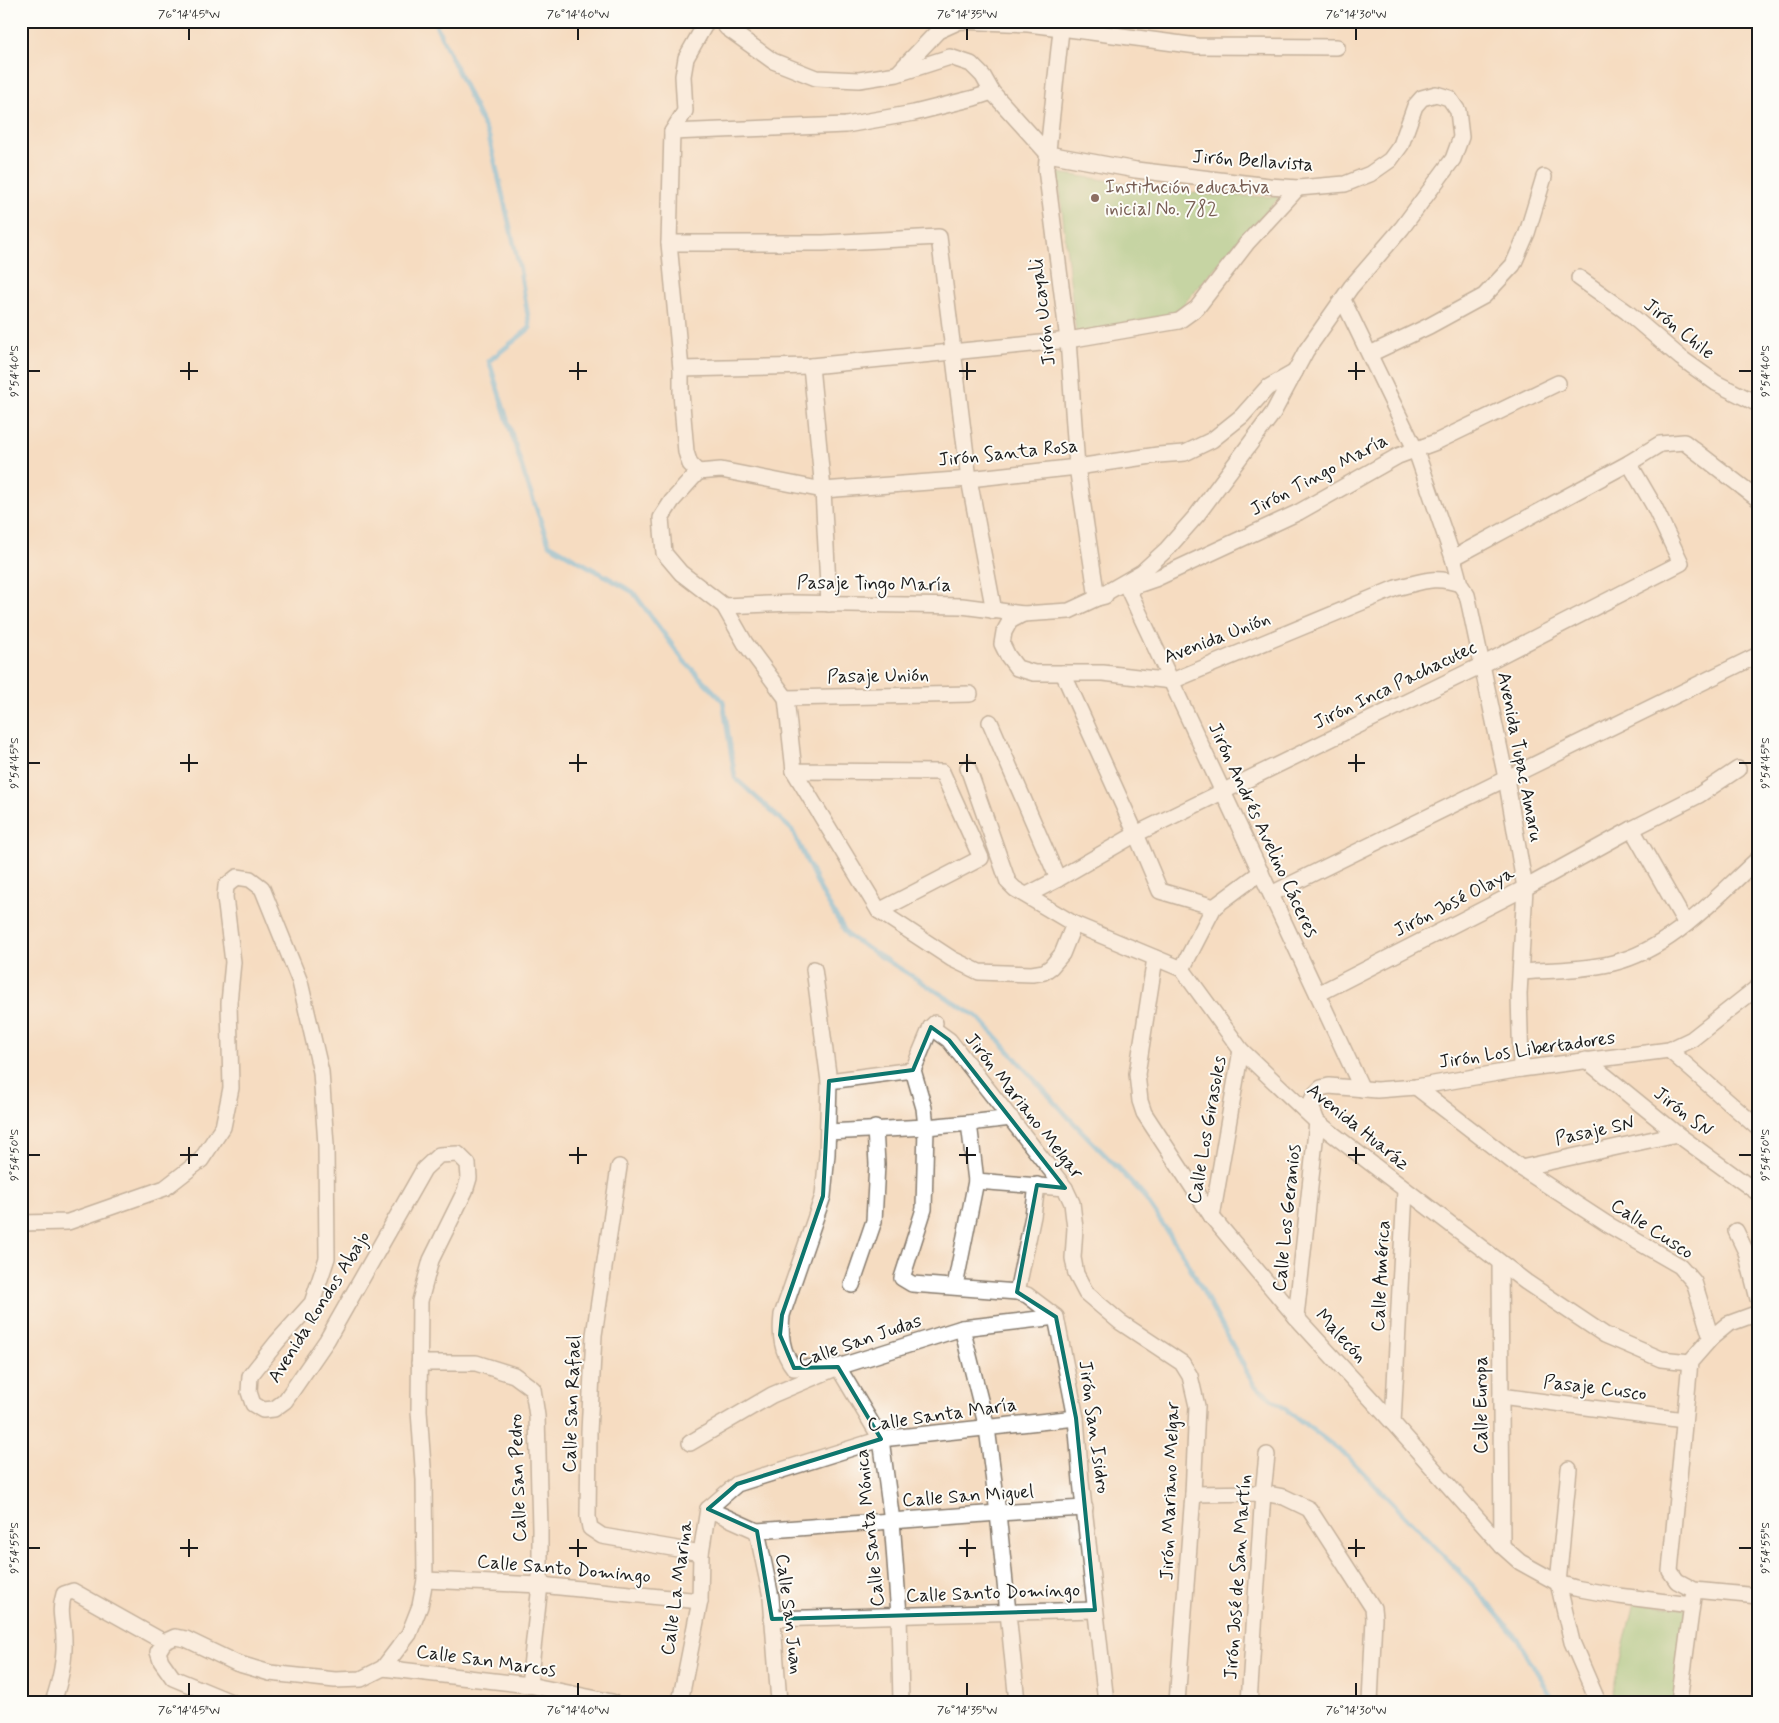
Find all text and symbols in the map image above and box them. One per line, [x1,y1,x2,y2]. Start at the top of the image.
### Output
text: 76°14'45"W [158,7,220,23]
text: 76°14'40"W [547,7,609,23]
text: 76°14'35"W [937,7,997,23]
text: 76°14'30"W [1326,7,1386,23]
street label: Jirón Bellavista [1192,144,1314,178]
place label: Institución educativa inicial No. 782 [1105,175,1270,222]
marker: Institución educativa inicial No. 782 [1089,192,1101,204]
street label: Jirón Ucayali [1024,257,1062,367]
street label: Jirón Chile [1638,293,1720,365]
text: 9°54'40"S [7,345,23,397]
text: 9°54'40"S [1758,345,1774,397]
street label: Jirón Tingo María [1246,428,1393,523]
street label: Jirón Santa Rosa [937,433,1079,473]
street label: Pasaje Tingo María [797,570,951,600]
street label: Avenida Unión [1160,606,1274,670]
street label: Jirón Inca Pachacutec [1309,635,1481,735]
street label: Pasaje Unión [827,663,929,690]
street label: Avenida Tupac Amaru [1491,670,1549,844]
street label: Jirón Andrés Avelino Cáceres [1202,718,1324,942]
text: 9°54'45"S [7,737,23,789]
text: 9°54'45"S [1758,737,1774,789]
street label: Jirón José Olaya [1390,861,1519,943]
street label: Jirón Los Libertadores [1437,1025,1617,1075]
street label: Jirón Mariano Melgar [958,1028,1089,1185]
street label: Calle Los Girasoles [1182,1053,1232,1206]
street label: Avenida Huaráz [1301,1078,1415,1176]
street label: Jirón SN [1648,1081,1718,1143]
street label: Pasaje SN [1553,1110,1638,1153]
text: 9°54'50"S [7,1129,23,1181]
text: 9°54'50"S [1758,1129,1774,1181]
street label: Calle Los Geranios [1267,1143,1307,1293]
street label: Calle Cusco [1606,1193,1698,1265]
street label: Calle América [1366,1220,1396,1332]
street label: Avenida Rondos Abajo [262,1226,377,1388]
street label: Malecón [1310,1304,1372,1368]
street label: Calle San Judas [795,1308,925,1374]
street label: Calle San Rafael [557,1334,587,1473]
street label: Calle Europa [1469,1356,1494,1454]
street label: Jirón San Isidro [1072,1359,1116,1495]
street label: Pasaje Cusco [1542,1369,1648,1408]
street label: Calle Santa María [866,1392,1018,1438]
street label: Jirón Mariano Melgar [1154,1401,1187,1581]
street label: Calle San Pedro [503,1413,533,1543]
street label: Calle Santa Mónica [849,1448,891,1608]
street label: Jirón José de San Martín [1218,1473,1258,1681]
street label: Calle San Miguel [901,1479,1035,1514]
street label: Calle La Marina [655,1518,699,1657]
text: 9°54'55"S [7,1522,23,1574]
text: 9°54'55"S [1758,1522,1774,1574]
street label: Calle Santo Domingo [476,1549,652,1590]
street label: Calle San Juan [769,1552,809,1676]
street label: Calle Santo Domingo [905,1577,1081,1610]
street label: Calle San Marcos [414,1639,558,1683]
text: 76°14'45"W [158,1703,220,1719]
text: 76°14'40"W [547,1703,609,1719]
text: 76°14'35"W [937,1703,997,1719]
text: 76°14'30"W [1326,1703,1386,1719]

